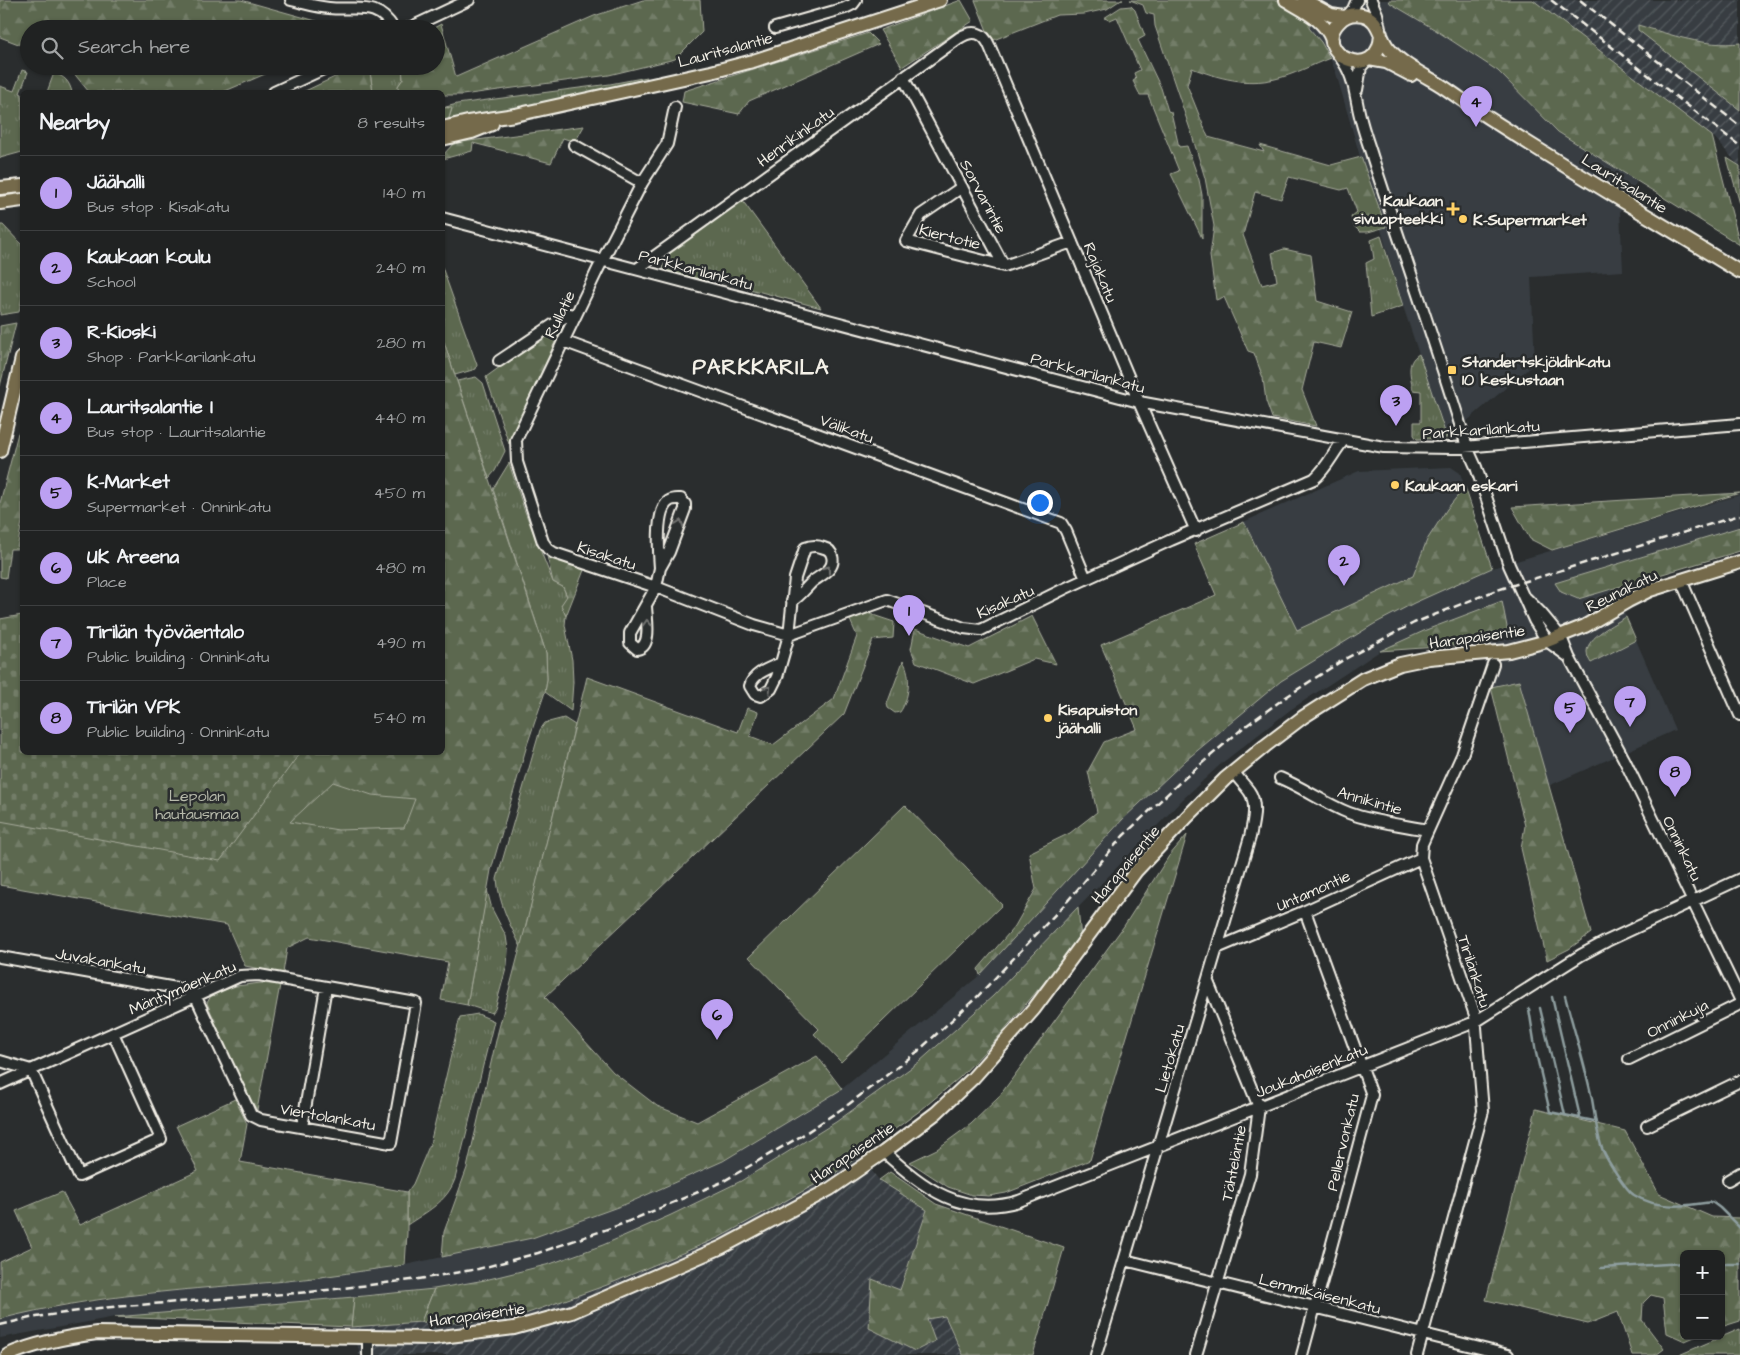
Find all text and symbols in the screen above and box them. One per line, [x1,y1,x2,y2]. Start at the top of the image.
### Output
search box [20,20,445,75]
street label: Lauritsalantie [675,27,775,73]
icon: search [38,34,66,62]
text: Search here [78,34,190,61]
pin: 4 [1460,86,1492,127]
street label: Henrikinkatu [753,101,839,172]
text: Nearby [40,108,110,137]
text: 8 results [358,112,425,134]
street label: Lauritsalantie [1577,149,1672,219]
street label: Sorvarintie [954,155,1012,238]
text: Jäähalli [87,169,144,196]
text: 1 [55,182,57,204]
text: 140 m [383,182,425,204]
place label: Kaukaan sivuapteekki [1353,190,1444,230]
text: Bus stop · Kisakatu [87,196,229,218]
marker: Kaukaan sivuapteekki [1447,203,1459,215]
place label: K-Supermarket [1473,209,1587,231]
marker: K-Supermarket [1457,213,1469,225]
street label: Kiertotie [917,219,983,255]
street label: Rajakatu [1078,239,1123,306]
text: Kaukaan koulu [87,244,211,271]
street label: Parkkarilankatu [636,244,755,296]
text: 2 [51,257,61,279]
text: 240 m [376,257,425,279]
text: School [87,271,136,293]
street label: Rullatie [539,287,581,342]
text: R-Kioski [87,319,156,346]
text: 3 [52,332,60,354]
text: 280 m [377,332,425,354]
text: Shop · Parkkarilankatu [87,346,256,368]
street label: Parkkarilankatu [1028,347,1147,399]
place label: Standertskjöldinkatu 10 keskustaan [1461,351,1610,391]
district label: PARKKARILA [693,353,829,382]
marker: Standertskjöldinkatu 10 keskustaan [1446,364,1458,376]
pin: 3 [1380,385,1412,426]
text: Lauritsalantie I [87,394,213,421]
text: 4 [51,407,61,429]
text: 440 m [374,407,425,429]
street label: Välikatu [817,409,877,449]
street label: Parkkarilankatu [1422,415,1540,445]
text: Bus stop · Lauritsalantie [87,421,266,443]
text: K-Market [87,469,170,496]
place label: Kaukaan eskari [1405,475,1518,497]
marker: Kaukaan eskari [1389,479,1401,491]
text: 5 [50,482,62,504]
text: 450 m [374,482,425,504]
your location [1027,490,1053,516]
text: Supermarket · Onninkatu [87,496,271,518]
one-way arrow [674,520,684,528]
street label: Kisakatu [574,536,639,576]
text: UK Areena [87,544,179,571]
pin: 2 [1328,545,1360,586]
text: 6 [51,557,61,579]
text: 480 m [375,557,425,579]
street label: Reunakatu [1582,564,1661,618]
one-way arrow [821,565,830,574]
text: Place [87,571,127,593]
street label: Kisakatu [973,579,1038,624]
pin: 1 [893,595,925,636]
text: Tirilän työväentalo [87,619,244,646]
one-way arrow [641,619,652,627]
street label: Harapaisentie [1428,619,1527,655]
text: 7 [51,632,61,654]
text: 490 m [376,632,425,654]
text: Public building · Onninkatu [87,646,269,668]
one-way arrow [762,686,771,695]
pin: 7 [1614,686,1646,727]
pin: 5 [1554,692,1586,733]
text: Tirilän VPK [87,694,180,721]
place label: Kisapuiston jäähalli [1055,699,1137,739]
text: 8 [51,707,61,729]
text: 540 m [374,707,425,729]
marker: Kisapuiston jäähalli [1042,712,1054,724]
text: Public building · Onninkatu [87,721,269,743]
pin: 8 [1659,756,1691,797]
street label: Annikintie [1335,781,1405,821]
park label: Lepolan hautausmaa [155,785,239,825]
street label: Onninkatu [1657,812,1707,885]
street label: Harapaisentie [1086,820,1165,909]
street label: Untamontie [1273,865,1354,917]
street label: Tirilänkatu [1452,932,1496,1010]
street label: Juvakankatu [54,942,148,980]
street label: Mäntymäenkatu [125,955,240,1021]
street label: Onninkuja [1643,994,1712,1044]
pin: 6 [701,999,733,1040]
street label: Lietokatu [1150,1022,1190,1095]
street label: Joukahaisenkatu [1252,1038,1371,1103]
street label: Pellervonkatu [1321,1091,1365,1193]
street label: Viertolankatu [278,1098,377,1136]
street label: Harapaisentie [806,1117,899,1189]
street label: Tähteläntie [1216,1123,1252,1203]
map controls [1680,1250,1725,1340]
button: + [1680,1250,1725,1295]
street label: Lemmikäisenkatu [1257,1268,1383,1320]
button: − [1680,1295,1725,1340]
street label: Harapaisentie [428,1297,527,1333]

